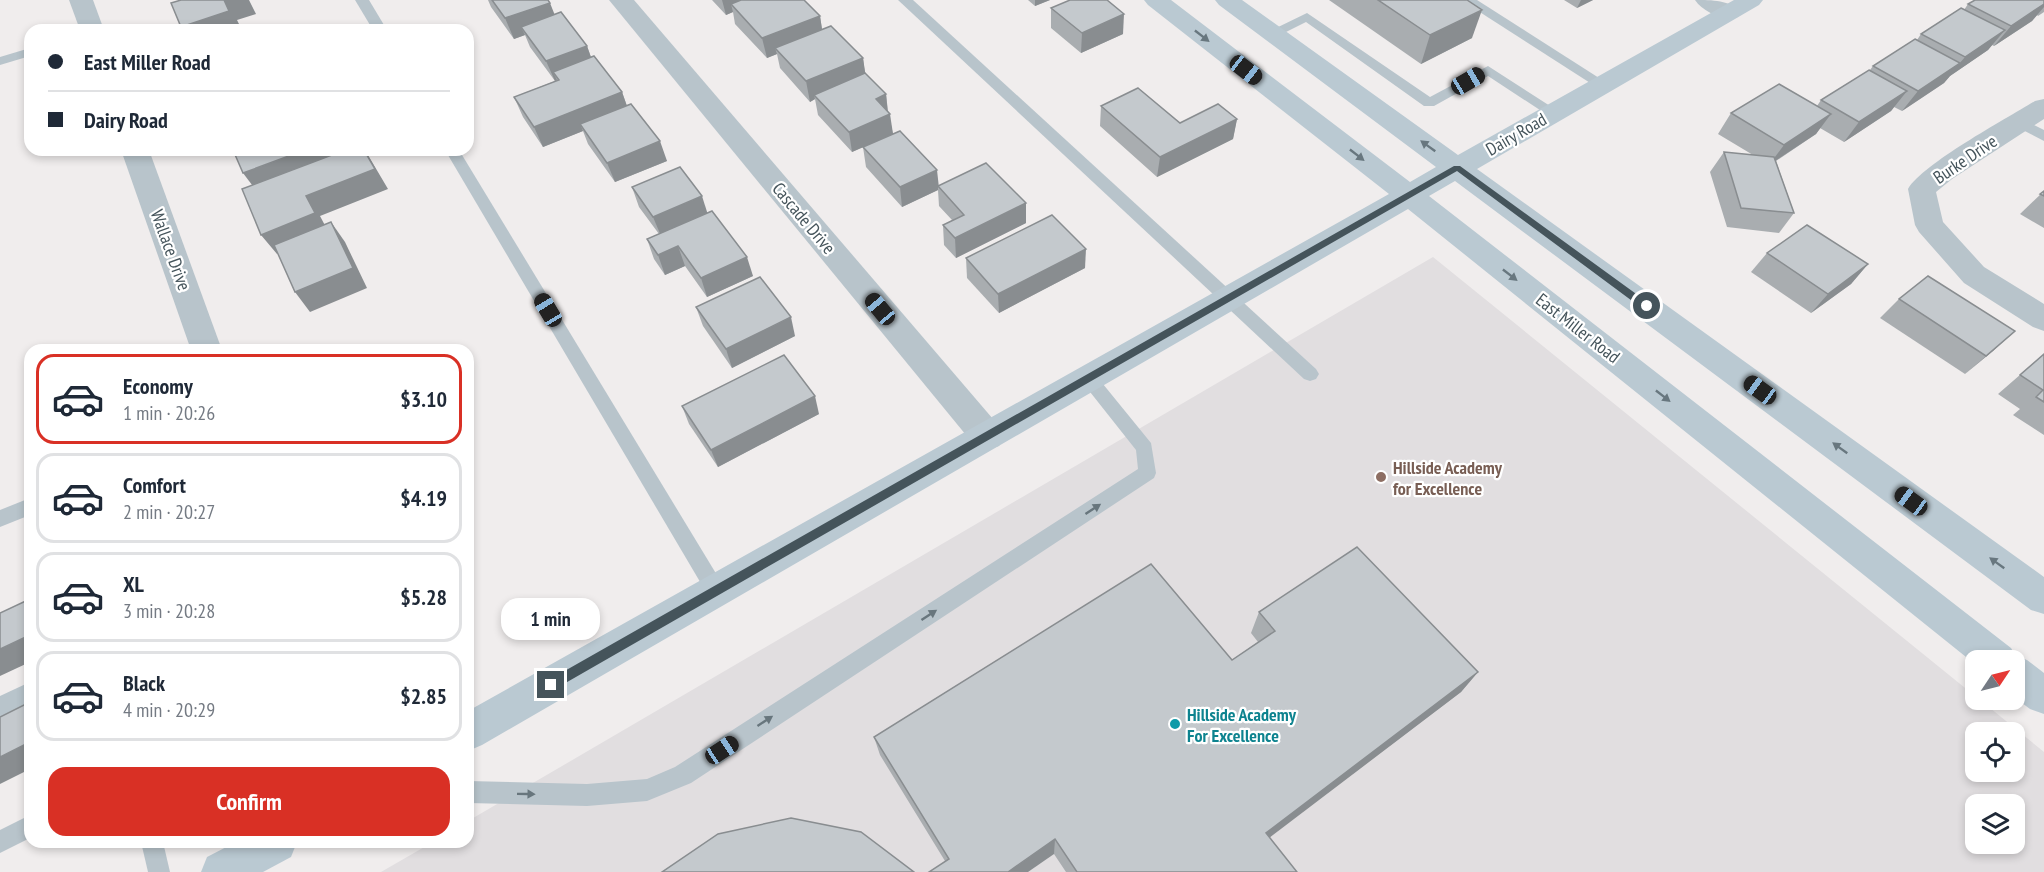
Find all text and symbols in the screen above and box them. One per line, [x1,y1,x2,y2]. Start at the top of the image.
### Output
one-way arrow [1195,29,1210,41]
text: East Miller Road [84,48,211,76]
car [1226,52,1266,88]
car [1448,64,1488,98]
text: Dairy Road [84,106,168,134]
street label: Dairy Road [1482,107,1550,161]
street label: Burke Drive [1929,129,2001,189]
one-way arrow [1421,141,1436,153]
one-way arrow [1349,148,1365,161]
street label: Cascade Drive [767,177,841,259]
street label: Wallace Drive [146,206,196,294]
one-way arrow [1503,268,1518,280]
street label: East Miller Road [1531,288,1625,368]
car [862,289,898,329]
car [531,290,565,330]
route start [1633,292,1660,319]
icon: car [51,372,105,426]
text: Economy [123,372,193,400]
car [1740,372,1780,408]
text: $3.10 [400,385,447,413]
one-way arrow [1656,389,1671,401]
text: 1 min · 20:26 [123,400,215,426]
one-way arrow [1832,442,1848,454]
place label: Hillside Academy for Excellence [1393,456,1503,500]
marker: Hillside Academy for Excellence [1374,470,1388,484]
icon: car [51,471,105,525]
text: Comfort [123,471,186,499]
car [1891,483,1931,519]
text: $4.19 [400,484,447,512]
text: 2 min · 20:27 [123,499,215,525]
one-way arrow [1084,503,1100,515]
one-way arrow [1989,557,2005,569]
icon: car [51,570,105,624]
text: XL [123,570,144,598]
text: $5.28 [400,583,447,611]
text: 3 min · 20:28 [123,598,215,624]
callout: 1 min [502,598,600,640]
text: 1 min [530,606,571,632]
one-way arrow [921,610,937,621]
north arrow [1965,650,2025,710]
map controls [1965,650,2025,854]
icon: car [51,669,105,723]
text: Black [123,669,165,697]
route end [537,671,564,698]
text: $2.85 [400,682,447,710]
text: 4 min · 20:29 [123,697,215,723]
place label: Hillside Academy For Excellence [1187,703,1297,747]
one-way arrow [757,716,774,727]
marker: Hillside Academy For Excellence [1168,717,1182,731]
button: locate [1965,722,2025,782]
car [702,733,742,767]
button: Confirm [48,767,450,836]
one-way arrow [517,789,536,798]
button: layers [1965,794,2025,854]

